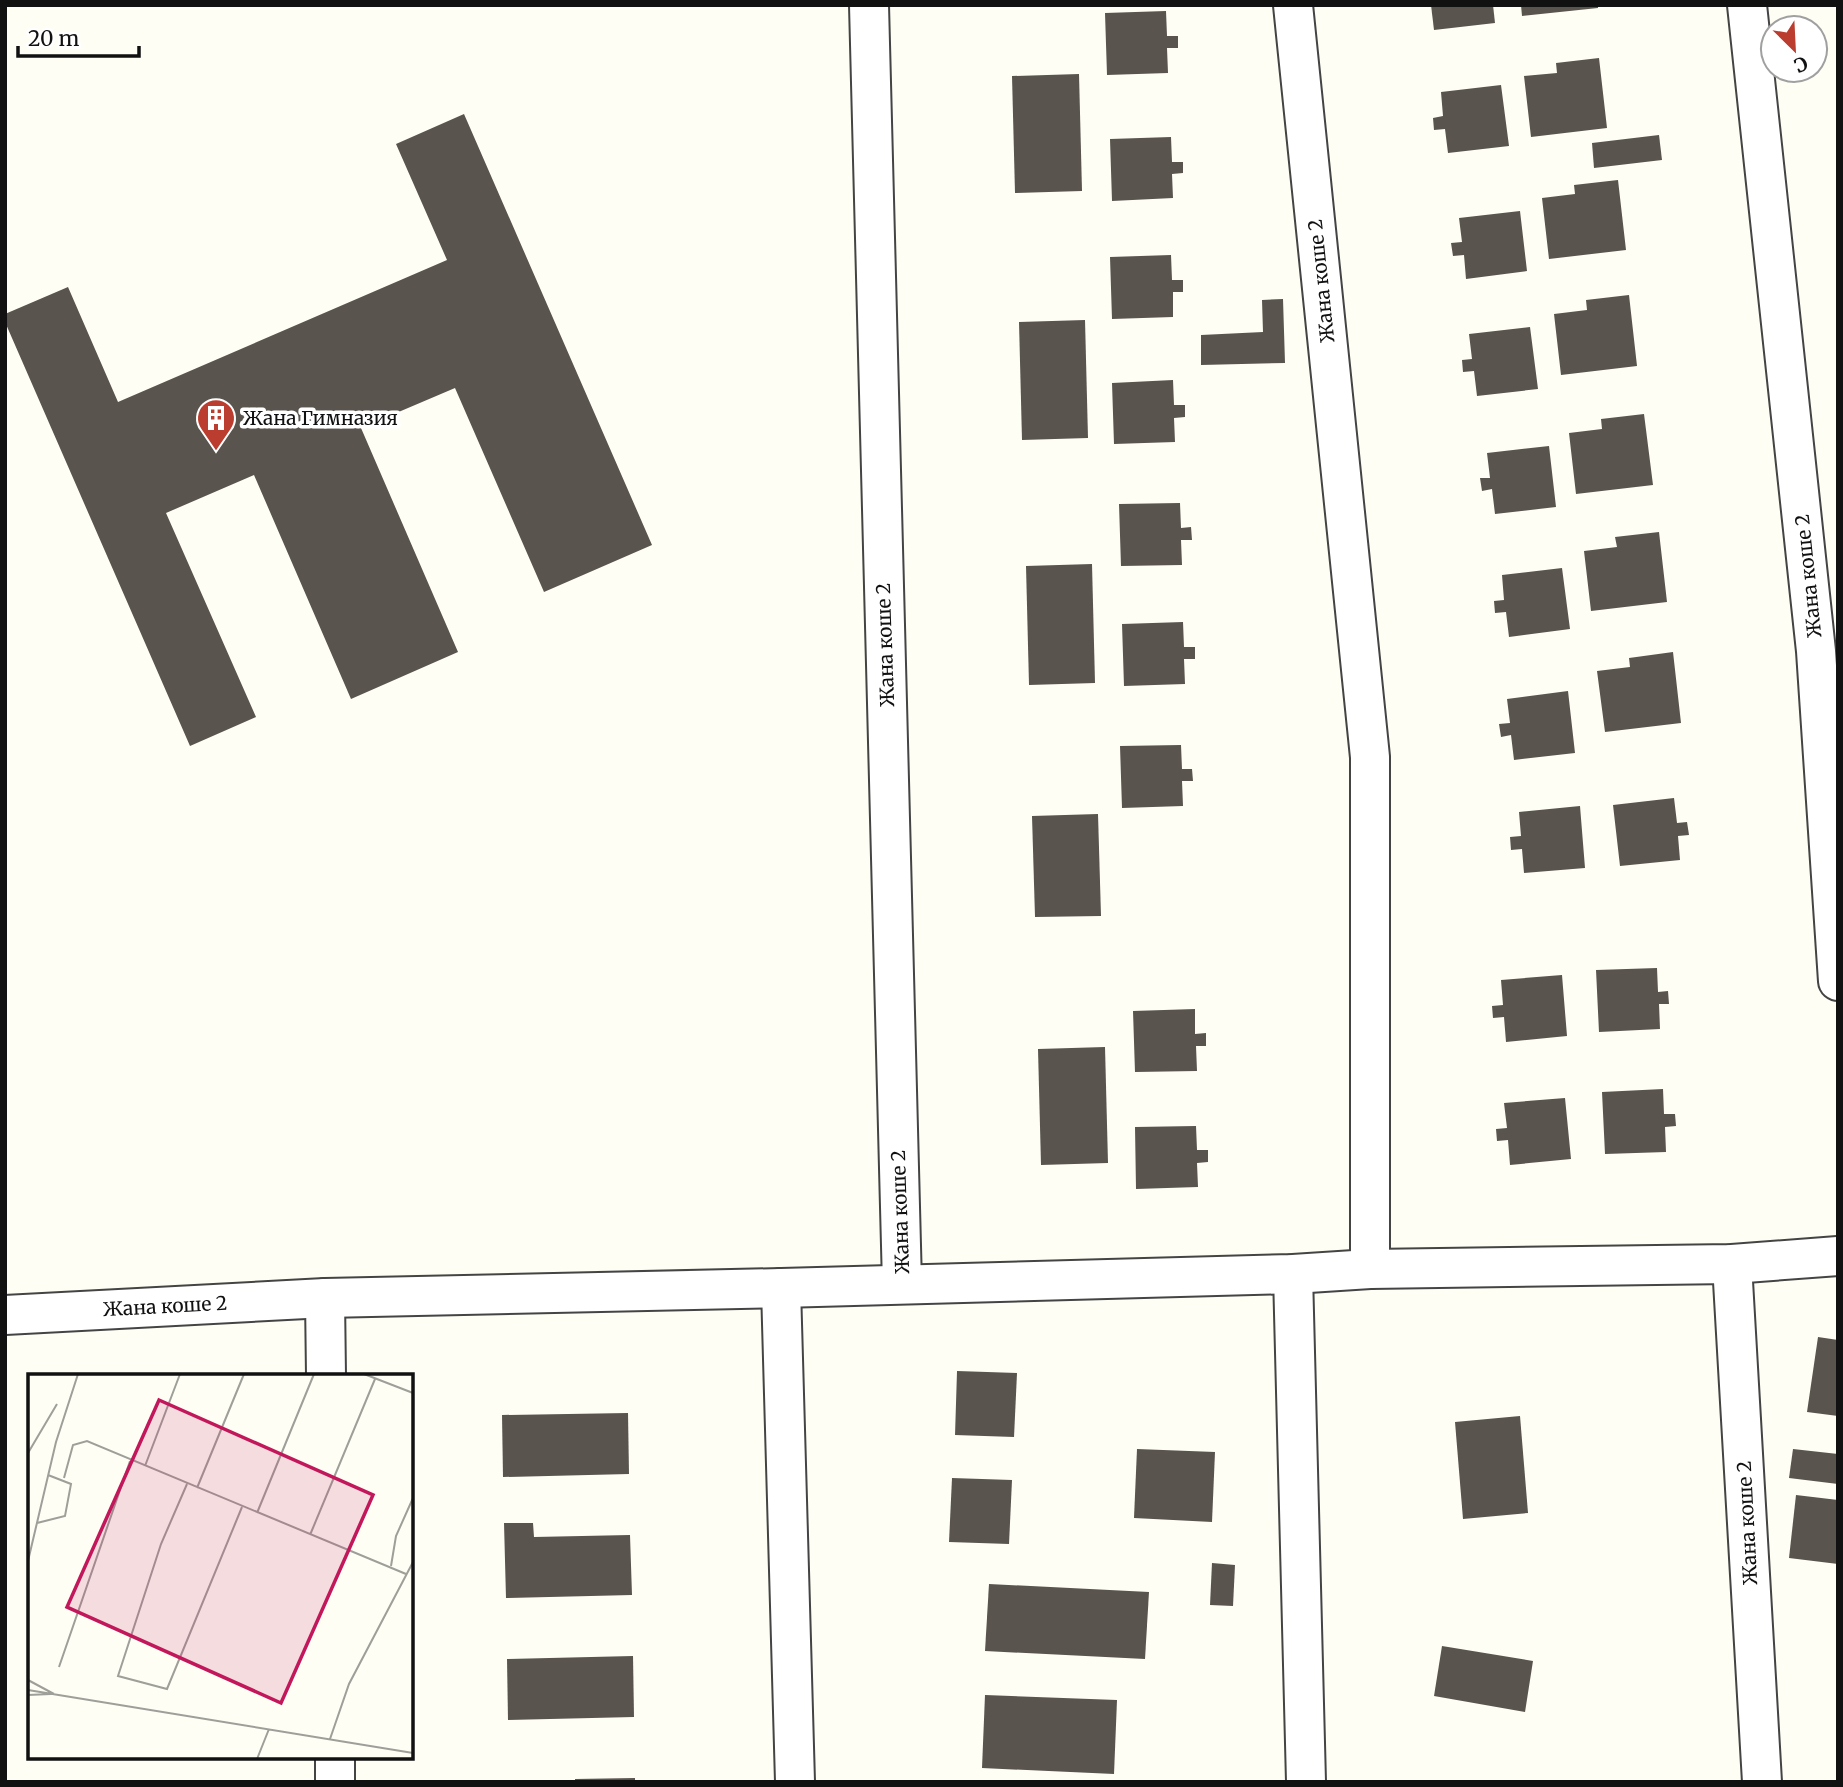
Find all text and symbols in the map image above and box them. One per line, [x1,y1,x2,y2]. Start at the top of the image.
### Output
scale bar [18,14,138,58]
north arrow [1759,14,1829,84]
text: 20 m [28,25,80,52]
text: С [1790,51,1812,78]
street label: Жана коше 2 [1303,218,1339,344]
building icon: Жана Гимназия [195,397,237,452]
place label: Жана Гимназия [243,406,398,430]
street label: Жана коше 2 [1790,513,1826,639]
street label: Жана коше 2 [871,582,899,708]
street label: Жана коше 2 [886,1149,914,1275]
street label: Жана коше 2 [102,1291,228,1321]
inset map [28,1374,413,1759]
street label: Жана коше 2 [1732,1460,1762,1586]

